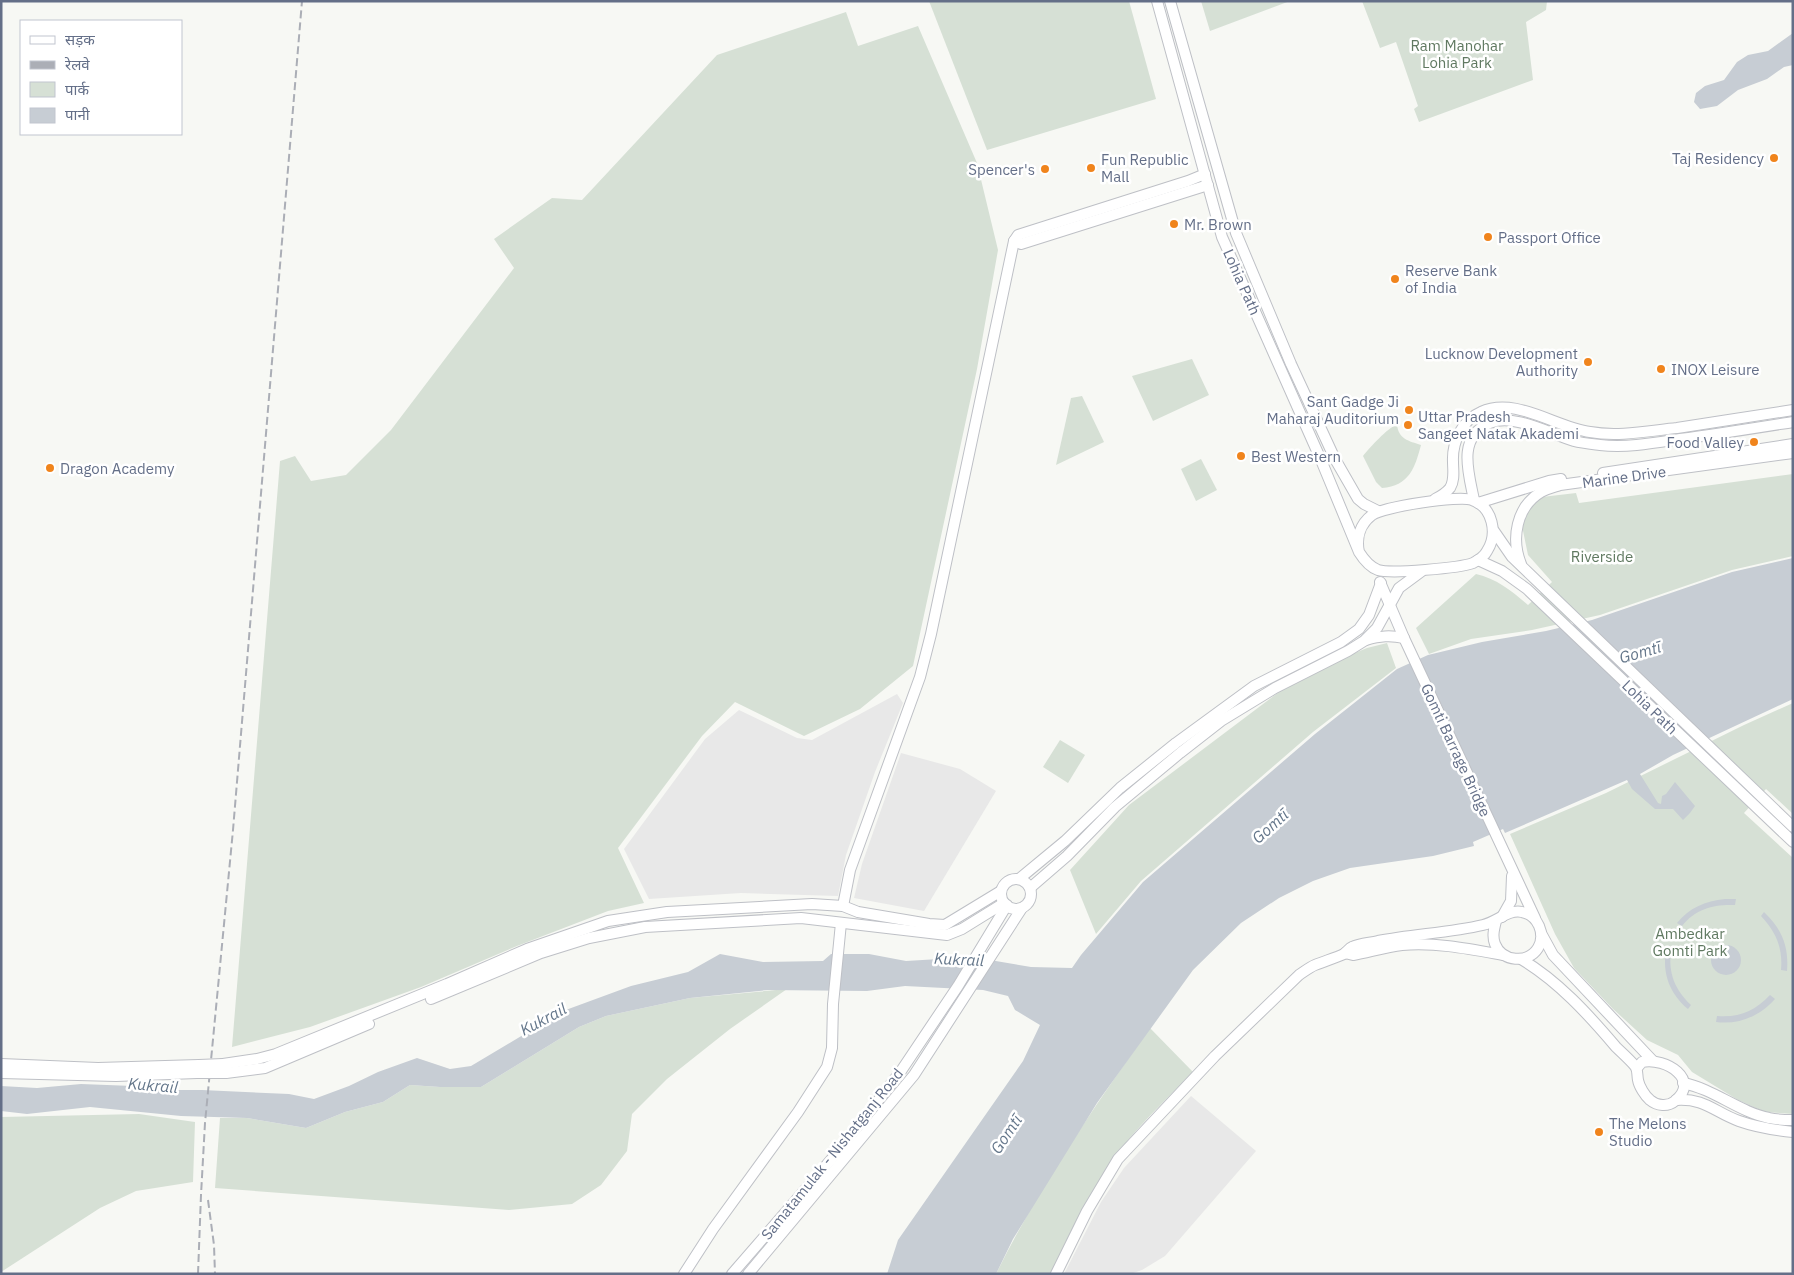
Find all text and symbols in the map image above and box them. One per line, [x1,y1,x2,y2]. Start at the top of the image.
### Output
legend [20,20,182,135]
text: सड़क [65,30,95,49]
park label: Ram Manohar Lohia Park [1410,36,1504,72]
text: रेलवे [64,55,90,74]
text: पार्क [65,80,89,99]
text: पानी [65,105,91,124]
place label: Taj Residency [1672,149,1765,168]
place label: Fun Republic Mall [1101,150,1189,186]
marker: Taj Residency [1768,152,1780,164]
place label: Spencer's [968,160,1035,179]
marker: Fun Republic Mall [1085,162,1097,174]
marker: Spencer's [1039,163,1051,175]
place label: Mr. Brown [1184,215,1252,234]
marker: Mr. Brown [1168,218,1180,230]
place label: Passport Office [1498,228,1601,247]
marker: Passport Office [1482,231,1494,243]
street label: Lohia Path [1219,246,1265,318]
place label: Reserve Bank of India [1405,261,1497,297]
marker: Reserve Bank of India [1389,273,1401,285]
place label: Lucknow Development Authority [1425,344,1579,380]
marker: Lucknow Development Authority [1582,356,1594,368]
place label: INOX Leisure [1671,360,1760,379]
marker: INOX Leisure [1655,363,1667,375]
place label: Sant Gadge Ji Maharaj Auditorium [1266,392,1399,428]
marker: Sant Gadge Ji Maharaj Auditorium [1403,404,1415,416]
place label: Uttar Pradesh Sangeet Natak Akademi [1418,407,1579,443]
marker: Uttar Pradesh Sangeet Natak Akademi [1402,419,1414,431]
place label: Food Valley [1667,433,1745,452]
marker: Food Valley [1748,436,1760,448]
place label: Best Western [1251,447,1341,466]
marker: Best Western [1235,450,1247,462]
place label: Dragon Academy [60,459,175,478]
marker: Dragon Academy [44,462,56,474]
street label: Marine Drive [1581,462,1667,492]
park label: Riverside [1571,547,1633,566]
water label: Gomtī [1617,636,1665,667]
street label: Lohia Path [1618,676,1682,738]
street label: Gomti Barrage Bridge [1417,680,1495,820]
water label: Gomtī [1248,803,1294,848]
park label: Ambedkar Gomti Park [1653,924,1728,960]
water label: Kukrail [933,948,985,970]
water label: Kukrail [516,998,570,1040]
street label: Samatamulak - Nishatganj Road [757,1064,907,1244]
water label: Kukrail [127,1073,180,1097]
water label: Gomtī [986,1109,1027,1157]
place label: The Melons Studio [1609,1114,1687,1150]
marker: The Melons Studio [1593,1126,1605,1138]

